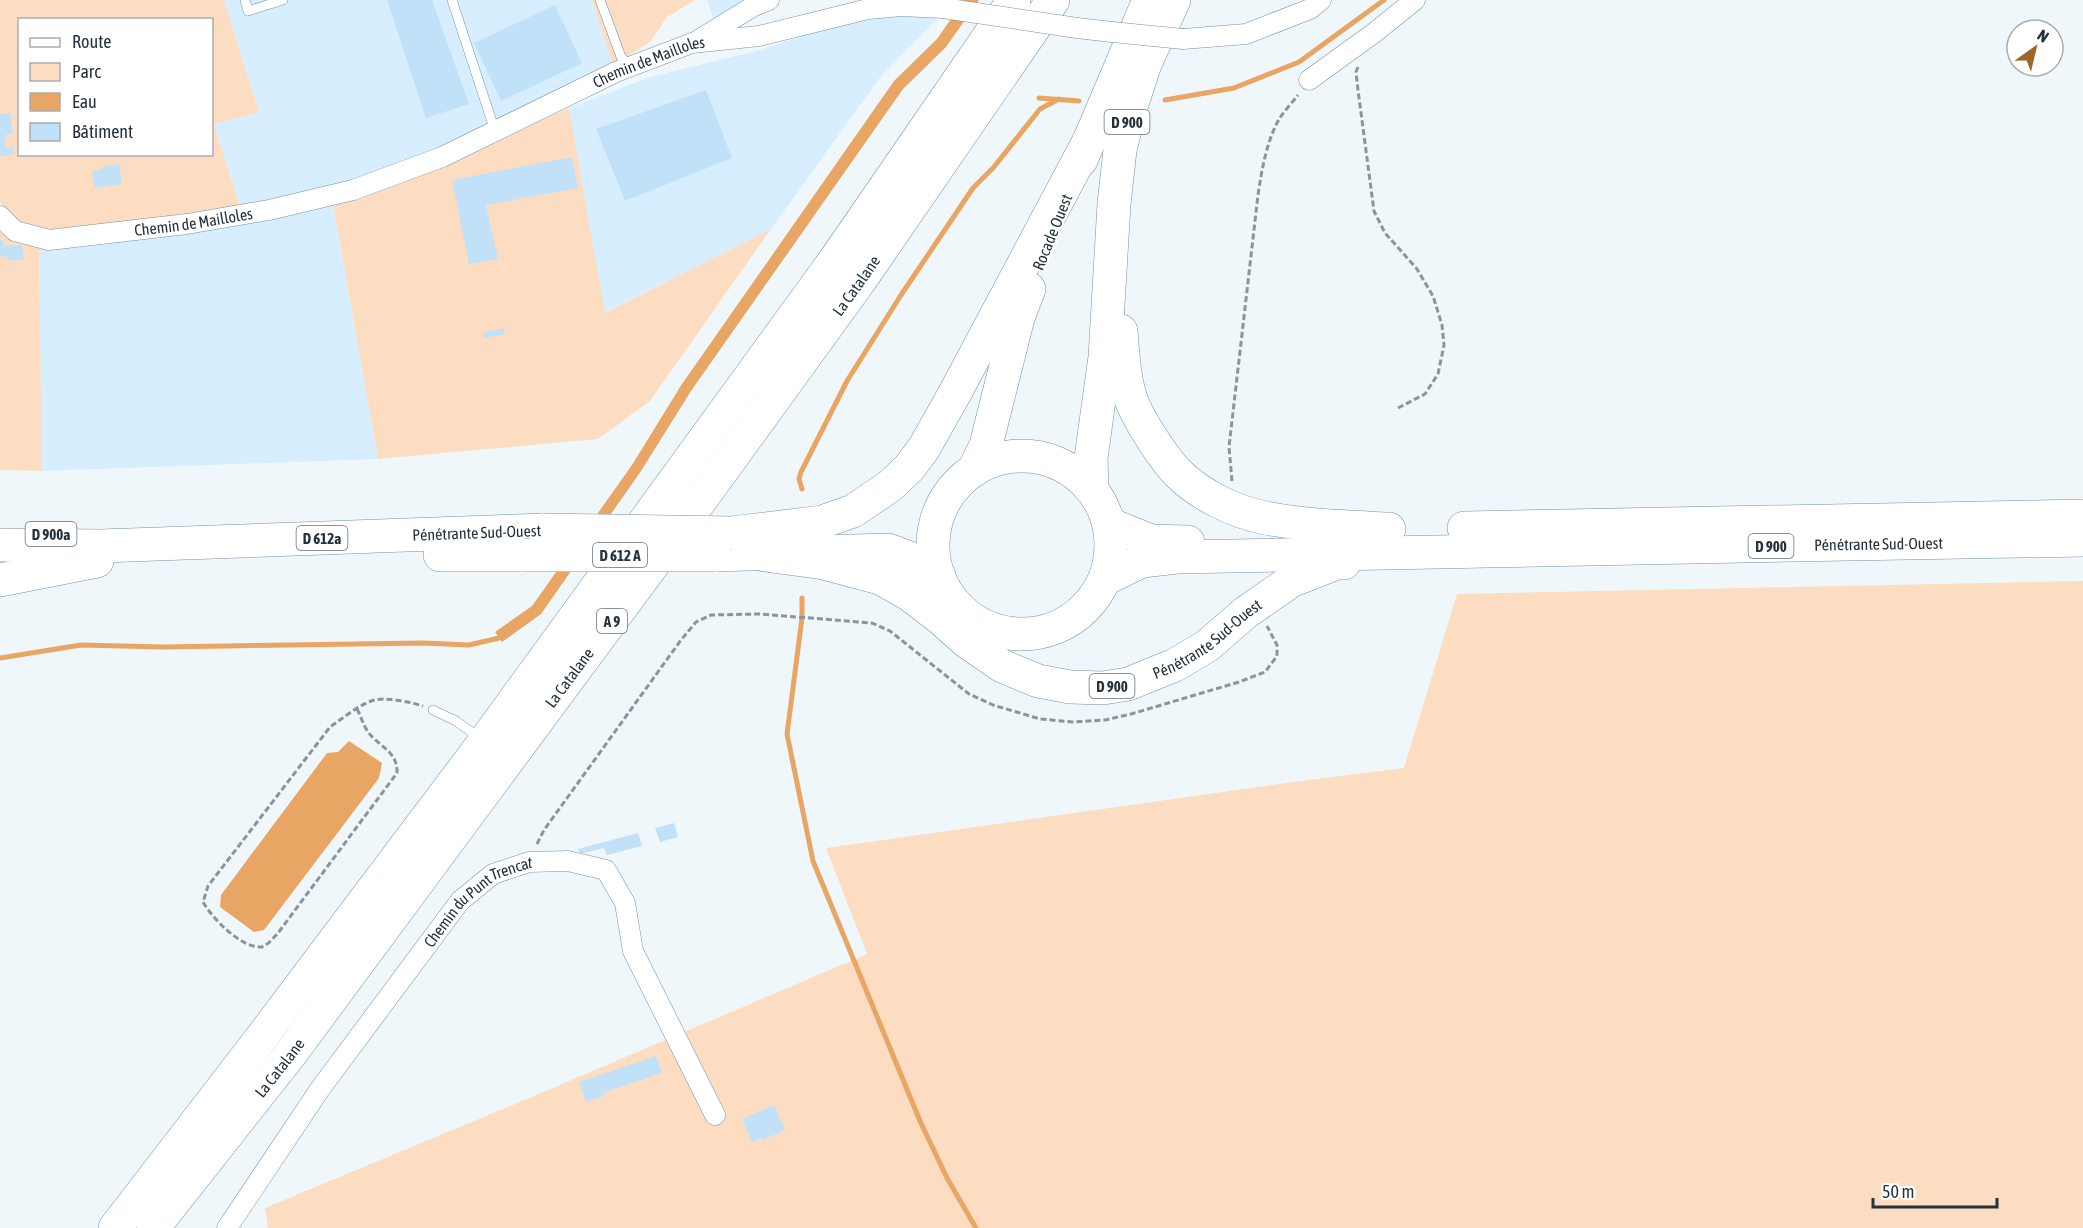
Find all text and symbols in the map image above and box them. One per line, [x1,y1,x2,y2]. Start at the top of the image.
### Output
legend [18,18,213,156]
north arrow [2005,18,2065,78]
text: N [2034,25,2052,46]
text: Route [72,31,111,52]
street label: Chemin de Mailloles [590,33,706,91]
text: Parc [72,61,101,82]
text: Eau [72,91,97,112]
road number: D 900 [1104,110,1150,134]
text: Bâtiment [72,121,133,142]
street label: Rocade Ouest [1029,191,1076,273]
street label: Chemin de Mailloles [133,204,254,239]
street label: La Catalane [829,252,883,319]
street label: Pénétrante Sud-Ouest [412,521,542,544]
road number: D 900a [26,522,76,546]
road number: D 612a [296,526,348,550]
road number: D 900 [1748,534,1794,558]
street label: Pénétrante Sud-Ouest [1814,534,1943,554]
road number: D 612 A [593,543,647,567]
street label: Pénétrante Sud-Ouest [1150,595,1265,682]
road number: A 9 [597,609,627,633]
street label: La Catalane [541,644,597,711]
road number: D 900 [1090,674,1134,698]
street label: Chemin du Punt Trencat [420,853,533,951]
street label: La Catalane [251,1035,308,1101]
scale bar [1873,1171,1998,1209]
text: 50 m [1882,1181,1914,1202]

